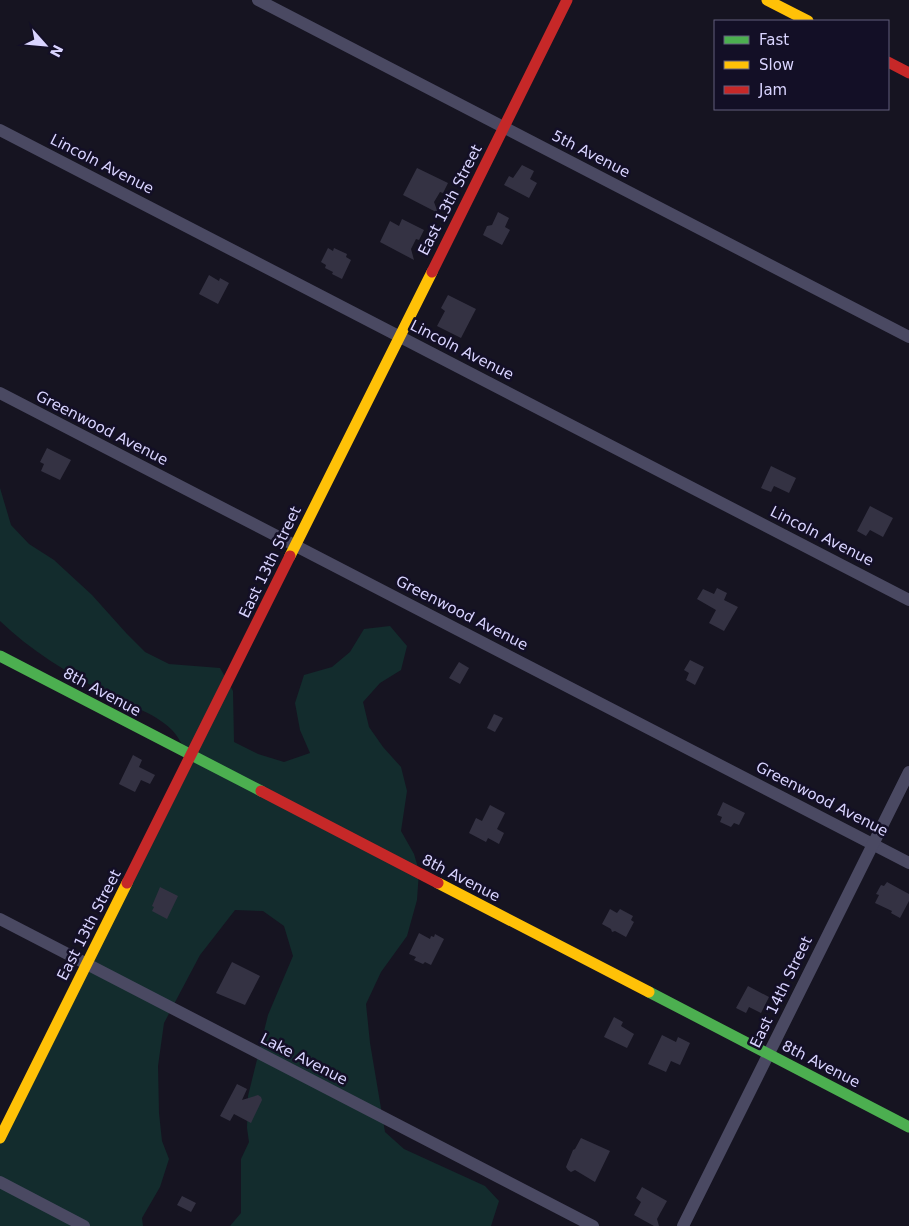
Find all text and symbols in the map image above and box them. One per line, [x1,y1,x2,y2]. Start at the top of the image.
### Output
north arrow [20,20,70,70]
legend [714,20,889,110]
text: Fast [759,31,789,49]
text: N [47,42,66,60]
text: Slow [759,56,794,74]
text: Jam [758,81,787,99]
street label: 5th Avenue [549,127,633,181]
street label: Lincoln Avenue [47,130,157,198]
street label: East 13th Street [414,141,486,258]
street label: Lincoln Avenue [407,316,517,384]
street label: Greenwood Avenue [33,387,171,469]
street label: Lincoln Avenue [767,502,877,570]
street label: East 13th Street [235,503,305,621]
street label: Greenwood Avenue [393,572,531,654]
street label: 8th Avenue [60,664,144,720]
street label: Greenwood Avenue [753,758,891,840]
street label: 8th Avenue [419,851,503,905]
street label: East 13th Street [53,866,125,983]
street label: East 14th Street [746,933,816,1051]
street label: Lake Avenue [257,1029,351,1089]
street label: 8th Avenue [779,1037,863,1091]

